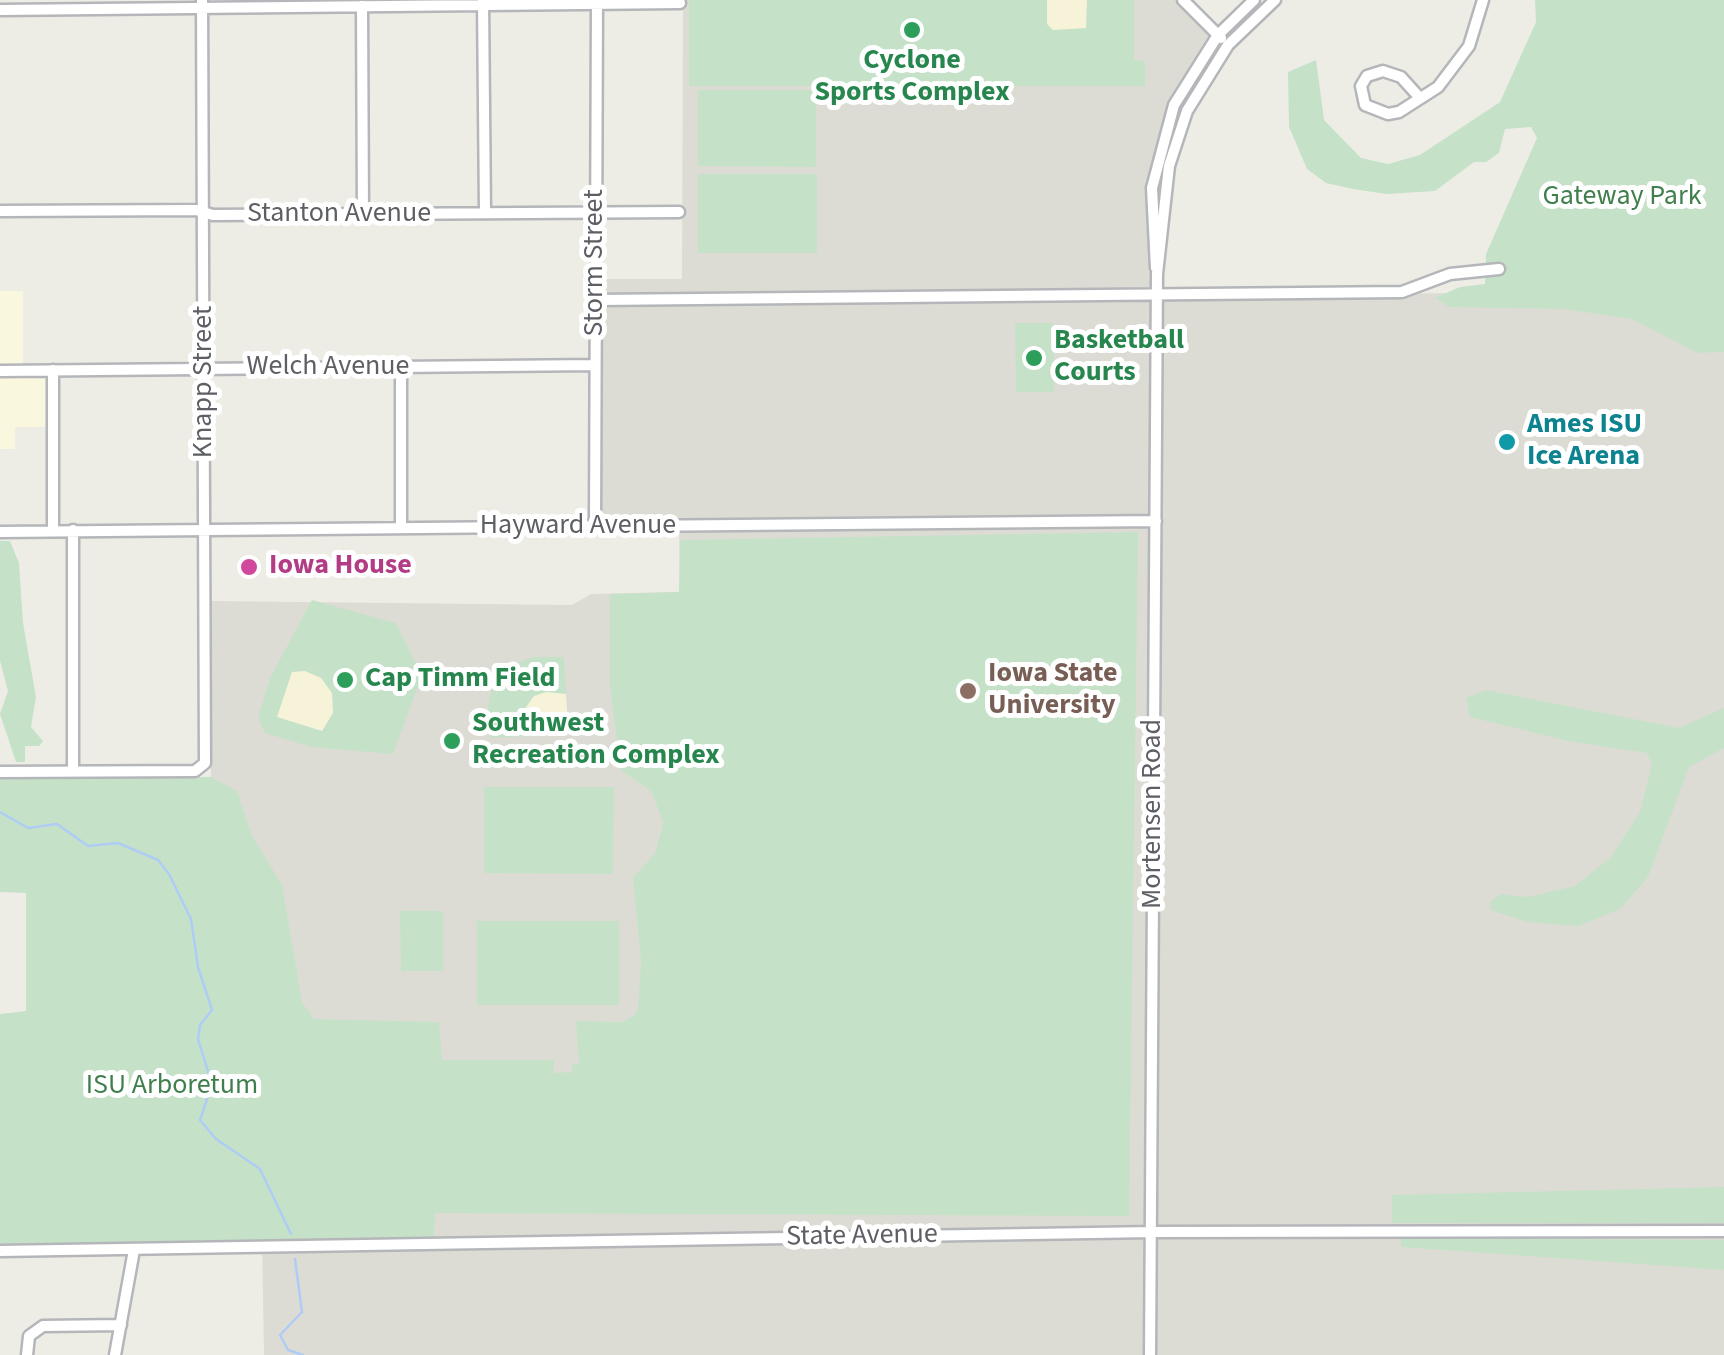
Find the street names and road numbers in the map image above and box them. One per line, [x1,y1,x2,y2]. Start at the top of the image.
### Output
street label: Storm Street [579,189,613,337]
street label: Stanton Avenue [247,198,431,232]
street label: Knapp Street [188,306,222,458]
street label: Welch Avenue [247,351,409,385]
street label: Hayward Avenue [480,510,676,544]
street label: Mortensen Road [1137,719,1171,909]
street label: State Avenue [786,1219,938,1255]

